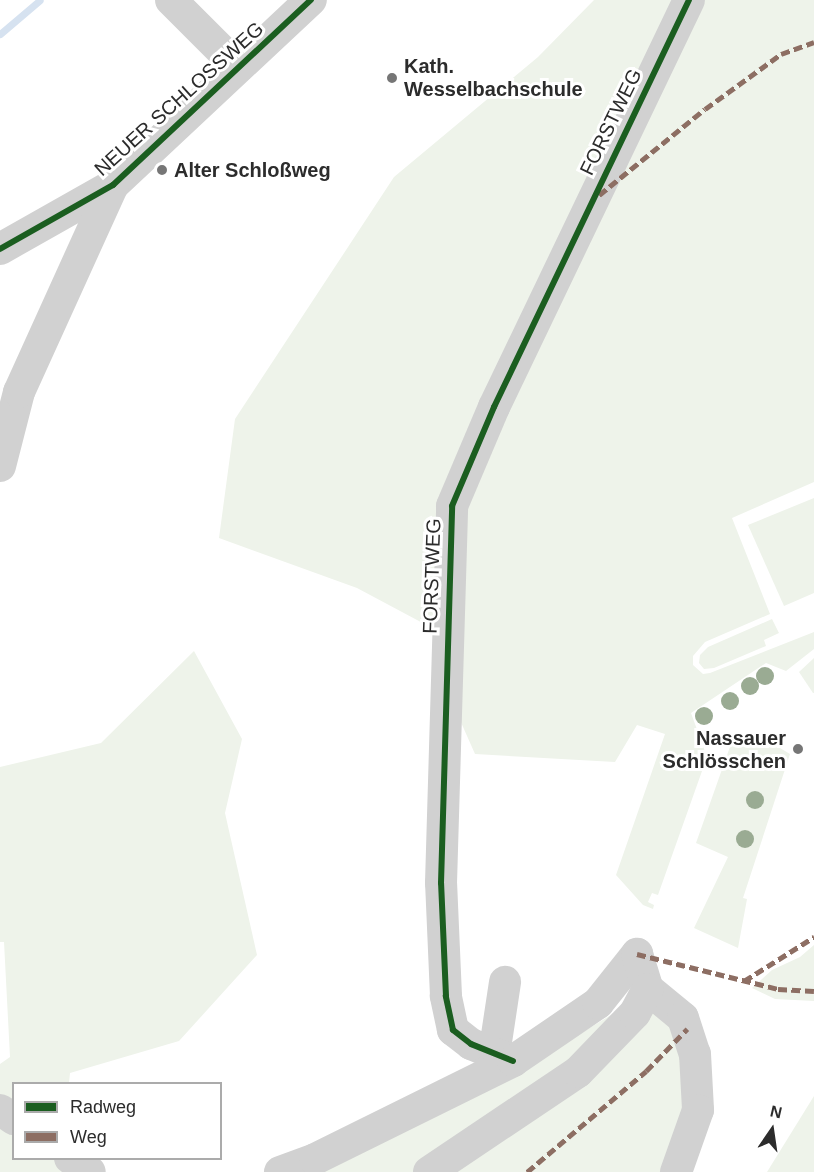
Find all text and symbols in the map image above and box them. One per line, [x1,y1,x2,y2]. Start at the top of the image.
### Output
street label: NEUER SCHLOSSWEG [90,17,268,181]
place label: Kath. Wesselbachschule [404,54,583,101]
street label: FORSTWEG [575,65,647,179]
marker: Kath. Wesselbachschule [385,71,399,85]
place label: Alter Schloßweg [174,158,331,182]
marker: Alter Schloßweg [155,163,169,177]
street label: FORSTWEG [418,518,446,634]
place label: Nassauer Schlösschen [663,726,786,773]
marker: Nassauer Schlösschen [791,742,805,756]
legend [12,1082,222,1160]
text: Radweg [70,1097,136,1117]
north arrow [742,1100,802,1160]
text: N [769,1102,784,1122]
text: Weg [70,1127,107,1147]

